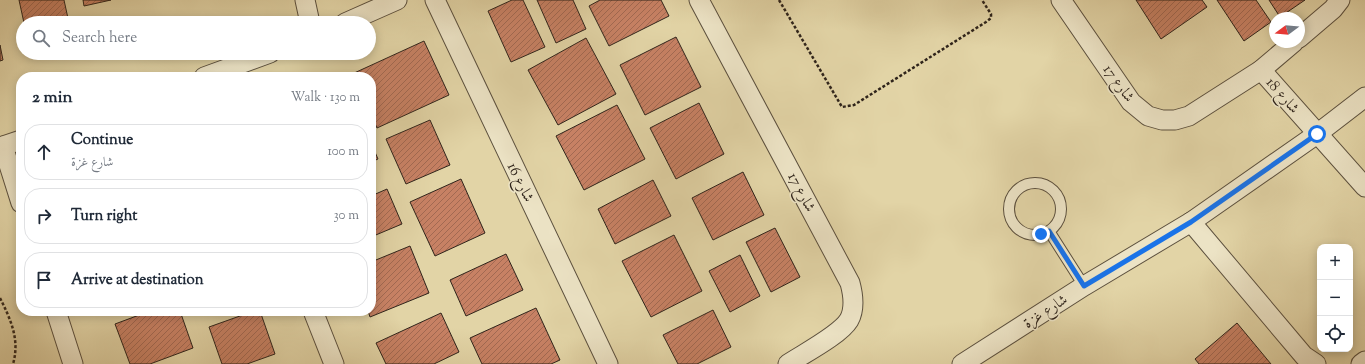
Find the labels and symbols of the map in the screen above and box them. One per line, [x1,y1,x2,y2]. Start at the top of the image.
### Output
north arrow [1269,12,1305,48]
street label: شارع 17 [1096,61,1139,108]
street label: شارع 18 [1259,73,1304,119]
route start [1308,125,1326,143]
street label: شارع 16 [500,159,538,206]
street label: شارع 17 [781,169,820,217]
route end [1032,225,1050,243]
street label: شارع غزة [1020,290,1073,335]

